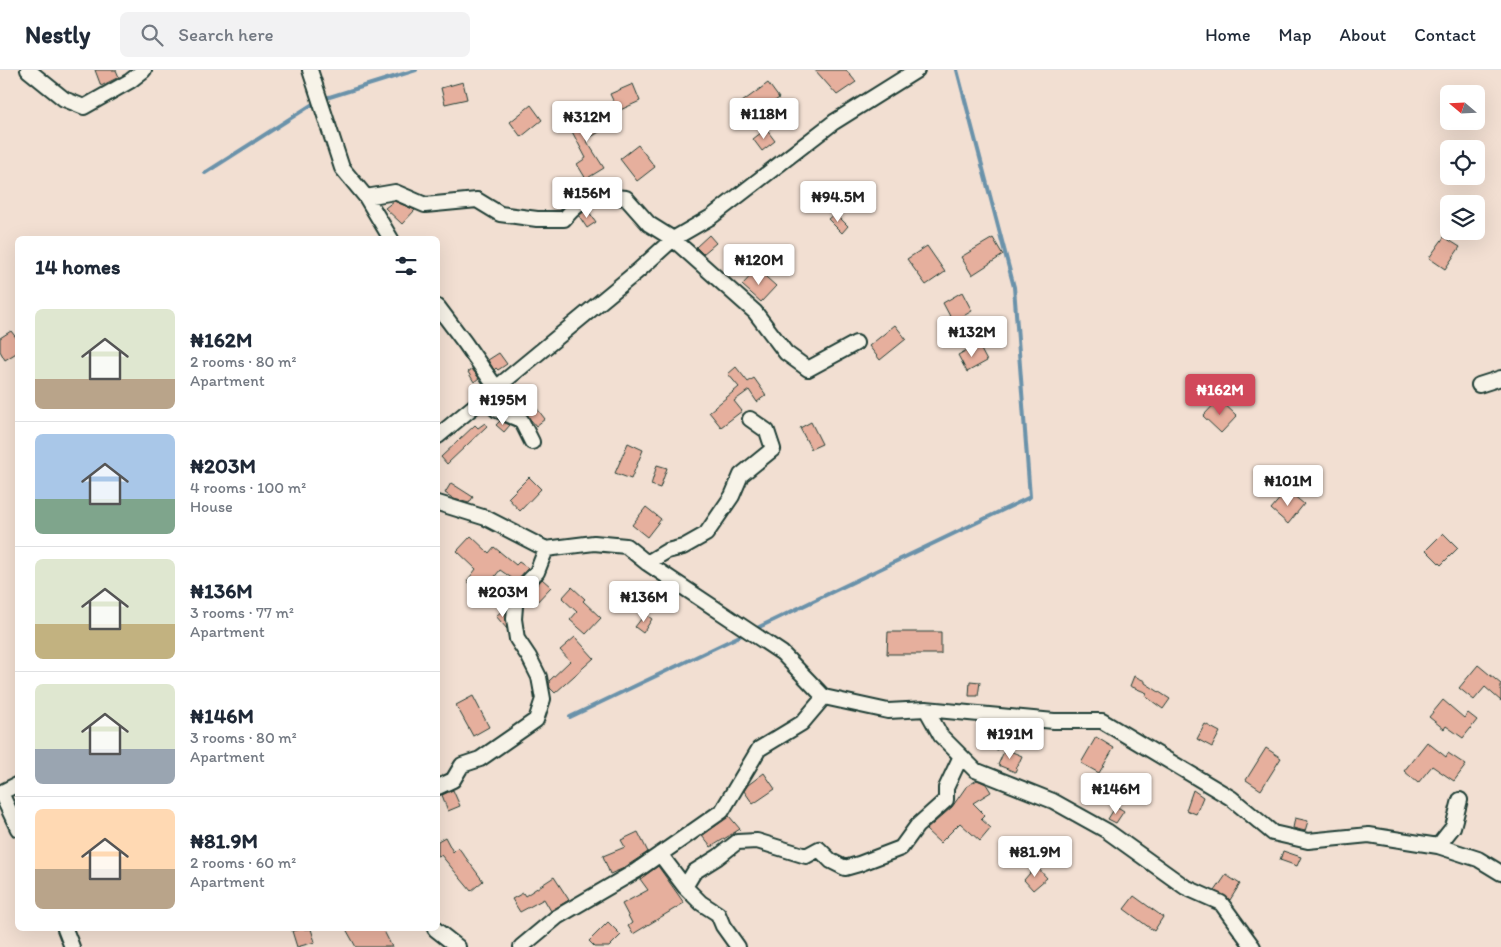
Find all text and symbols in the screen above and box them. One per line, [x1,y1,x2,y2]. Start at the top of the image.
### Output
search box [120,12,470,57]
text: Nestly [25,20,90,49]
icon: search [138,21,166,49]
text: Search here [178,23,274,46]
text: Home [1205,24,1251,46]
text: Map [1279,24,1312,46]
text: About [1340,24,1386,46]
text: Contact [1414,24,1476,46]
north arrow [1440,85,1485,130]
map controls [1440,85,1485,240]
pin: ₦118M [729,98,799,140]
pin: ₦312M [552,100,622,143]
text: ₦118M [741,104,787,123]
text: ₦312M [563,107,611,126]
button: locate [1440,140,1485,185]
pin: ₦156M [552,176,622,219]
pin: ₦94.5M [797,180,879,223]
text: ₦156M [563,183,611,202]
text: ₦94.5M [811,187,865,206]
button: layers [1440,195,1485,240]
pin: ₦120M [724,244,794,286]
text: ₦120M [735,250,783,269]
icon: filters [392,252,420,280]
text: 14 homes [35,254,120,279]
pin: ₦132M [937,316,1007,358]
text: ₦132M [948,322,996,341]
text: ₦162M [190,327,252,352]
icon: home [75,329,135,389]
text: 2 rooms · 80 m² [190,352,296,371]
text: Apartment [190,371,265,390]
pin: ₦162M [1185,374,1255,416]
text: ₦162M [1196,380,1244,399]
pin: ₦195M [468,384,538,426]
text: ₦195M [479,390,527,409]
text: ₦203M [190,453,256,478]
icon: home [75,454,135,514]
pin: ₦101M [1253,464,1323,507]
text: ₦101M [1264,471,1312,490]
text: 4 rooms · 100 m² [190,478,306,497]
text: House [190,497,233,516]
pin: ₦203M [468,576,538,618]
text: ₦136M [190,578,253,603]
icon: home [75,579,135,639]
pin: ₦136M [609,580,679,623]
text: ₦203M [478,582,528,601]
text: ₦136M [620,587,668,606]
text: 3 rooms · 77 m² [190,603,294,622]
text: Apartment [190,622,265,641]
text: ₦146M [190,703,254,728]
icon: home [75,704,135,764]
pin: ₦191M [975,718,1045,760]
text: ₦191M [987,724,1033,743]
text: 3 rooms · 80 m² [190,728,297,747]
text: Apartment [190,747,265,766]
pin: ₦146M [1081,772,1151,815]
text: ₦146M [1092,779,1140,798]
text: ₦81.9M [190,828,258,853]
icon: home [75,829,135,889]
pin: ₦81.9M [994,836,1076,878]
text: ₦81.9M [1009,842,1061,861]
text: 2 rooms · 60 m² [190,853,296,872]
text: Apartment [190,872,265,891]

